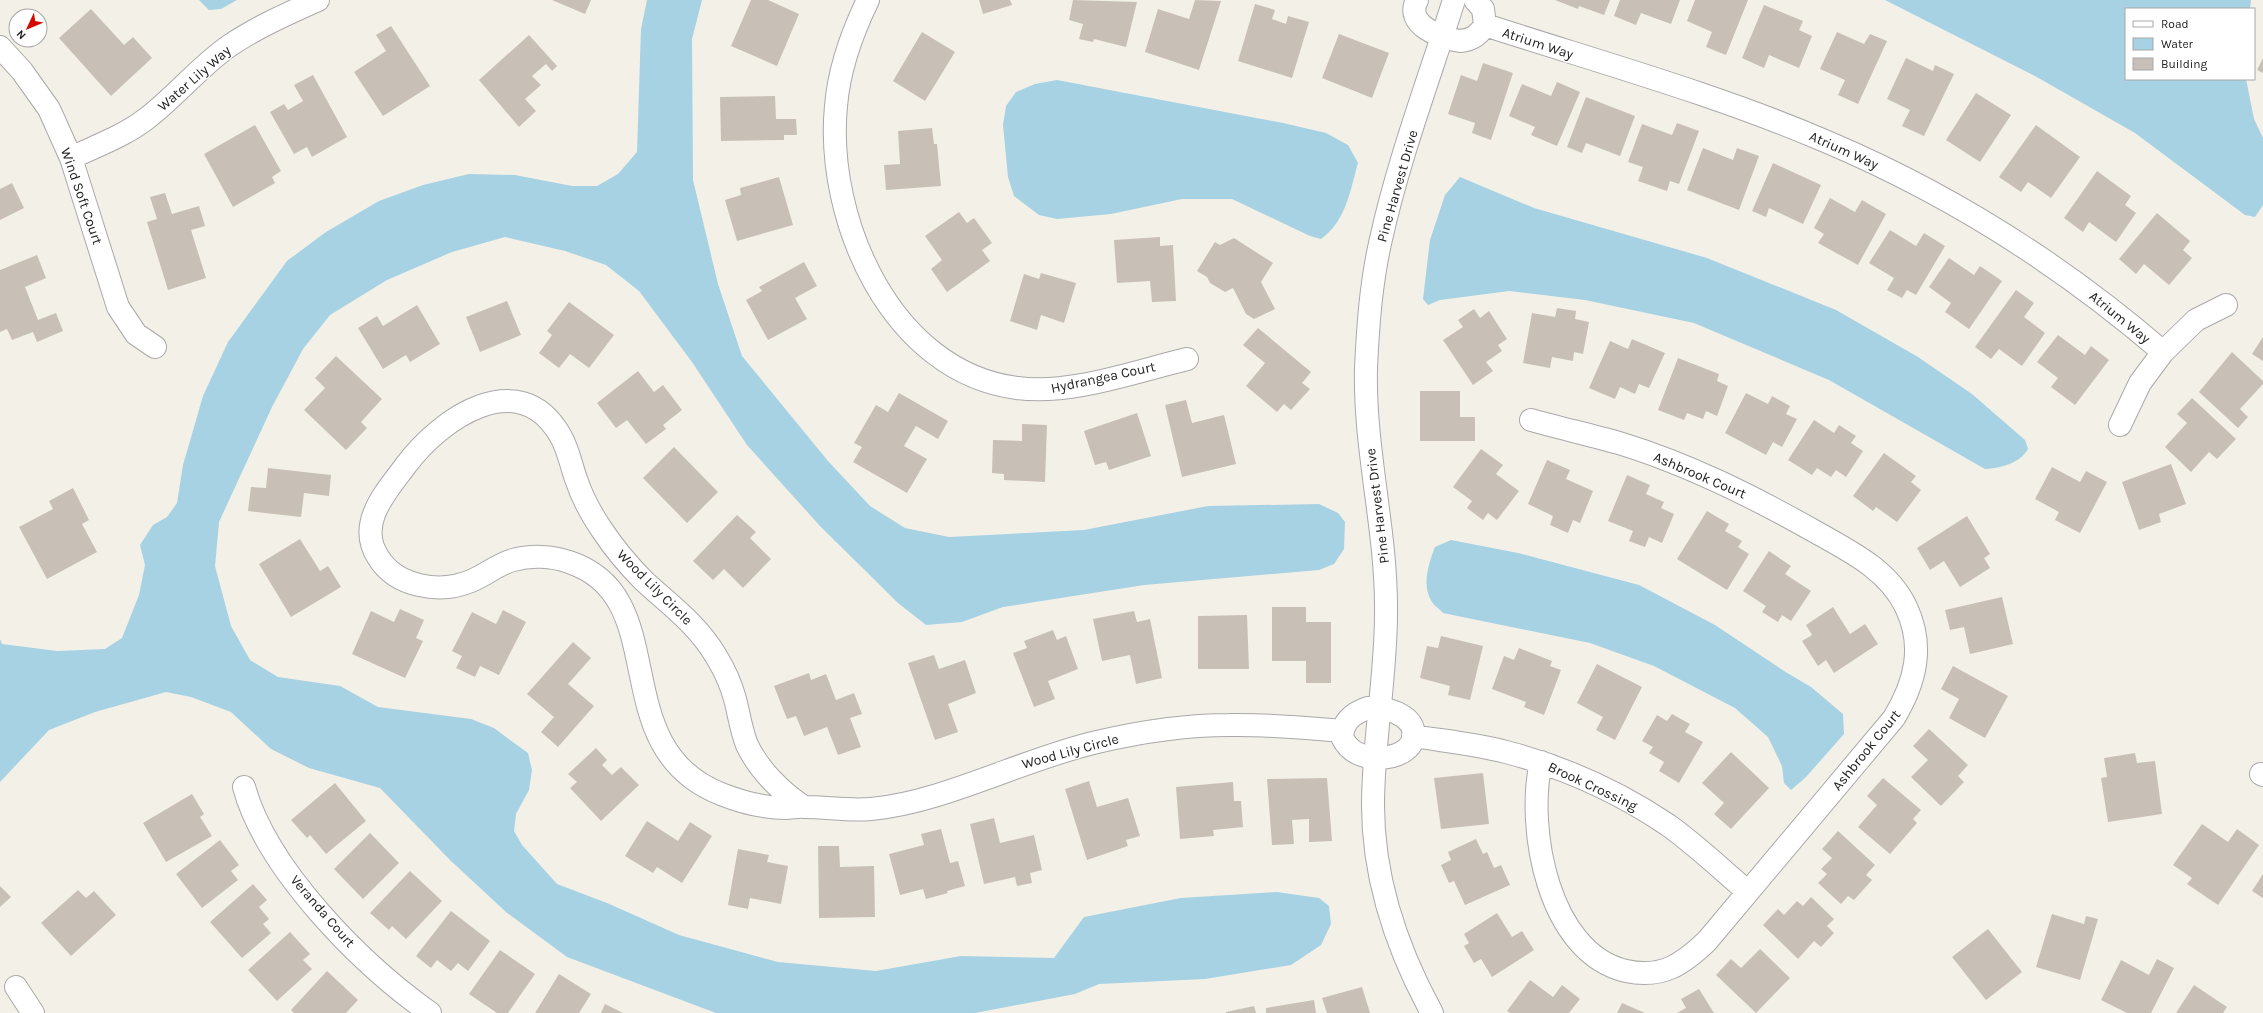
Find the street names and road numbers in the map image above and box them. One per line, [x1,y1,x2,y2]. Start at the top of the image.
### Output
street label: Atrium Way [1500,24,1576,63]
street label: Water Lily Way [154,42,235,115]
street label: Pine Harvest Drive [1373,128,1422,244]
street label: Atrium Way [1807,128,1881,173]
street label: Wind Soft Court [57,146,106,247]
street label: Atrium Way [2086,288,2154,347]
street label: Hydrangea Court [1049,358,1157,397]
street label: Pine Harvest Drive [1362,447,1393,564]
street label: Ashbrook Court [1651,448,1749,503]
street label: Wood Lily Circle [613,546,696,629]
street label: Ashbrook Court [1829,707,1904,794]
street label: Wood Lily Circle [1020,730,1120,773]
street label: Brook Crossing [1545,758,1640,815]
street label: Veranda Court [287,872,359,951]

